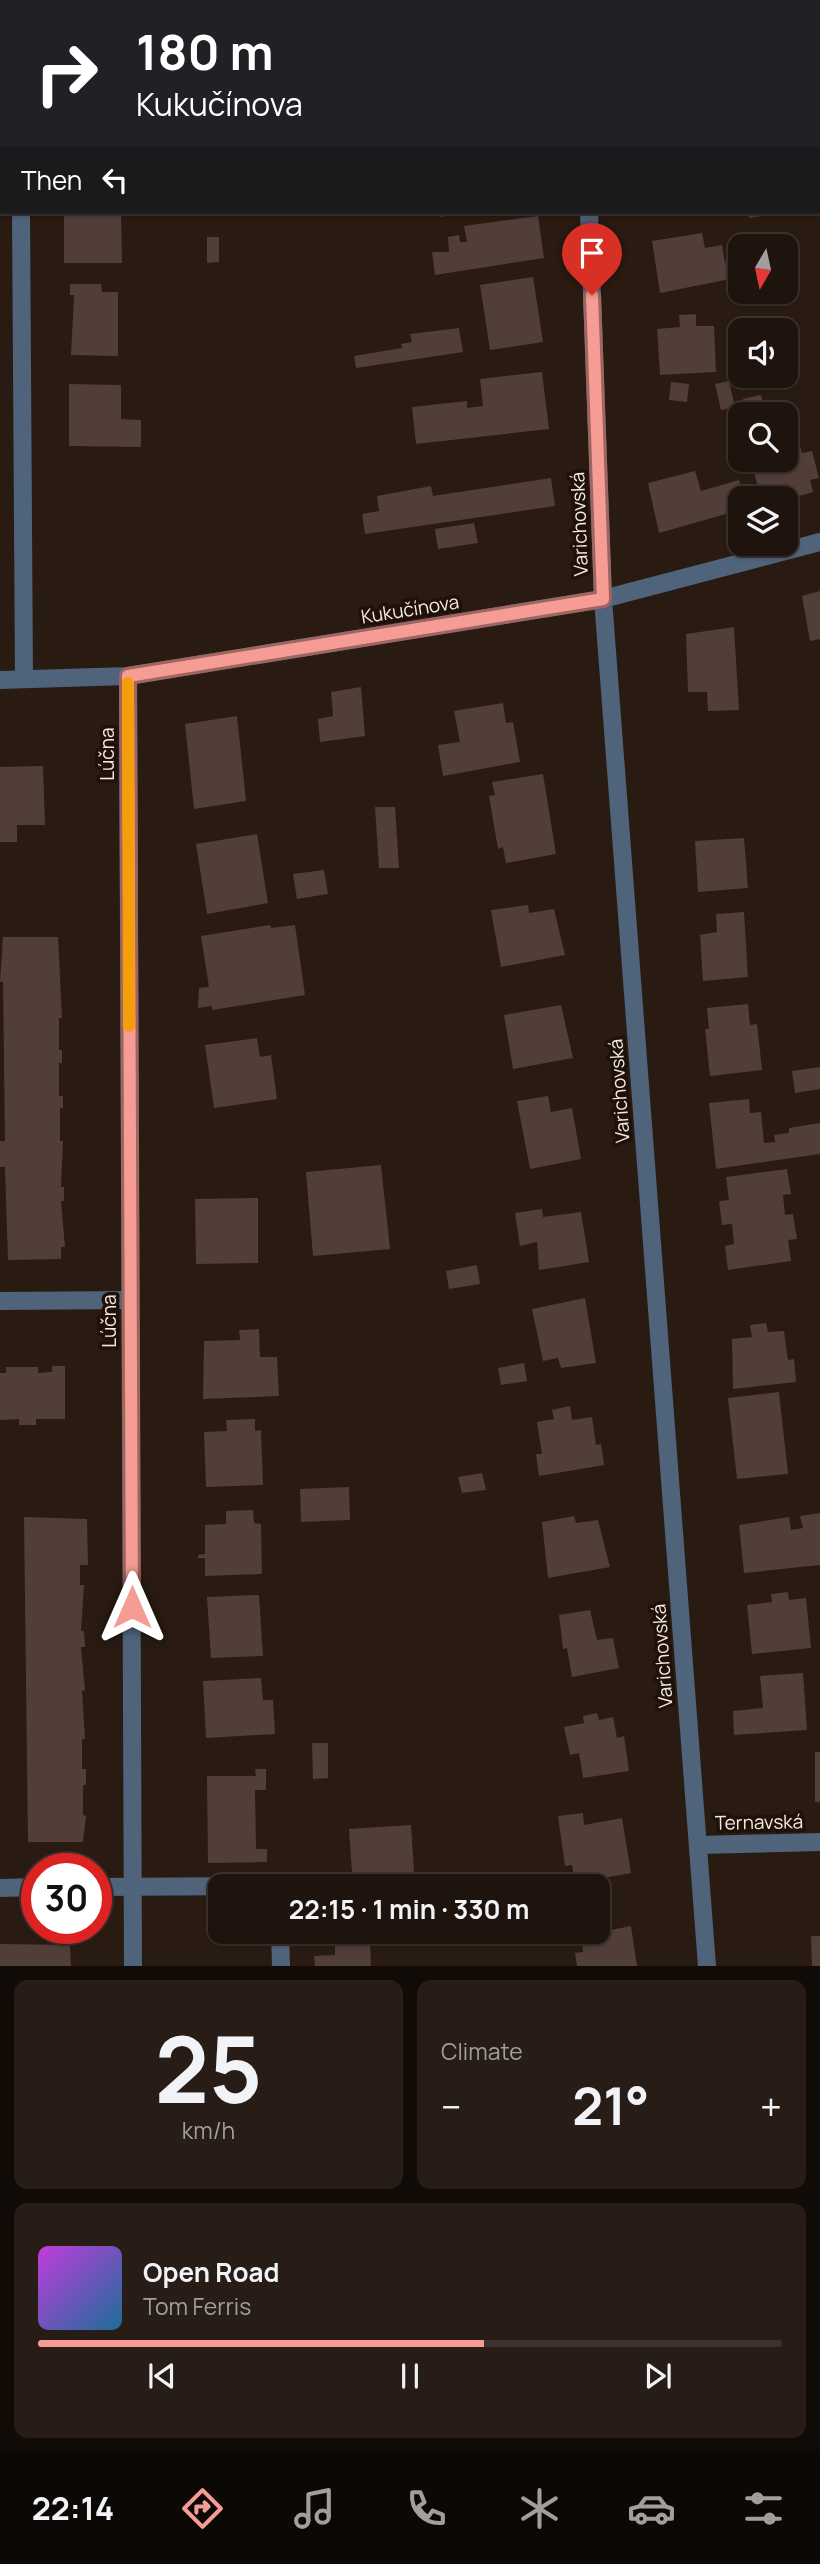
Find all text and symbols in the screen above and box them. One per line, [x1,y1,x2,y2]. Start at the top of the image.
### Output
text: 180 m [136,18,274,85]
icon: right [21,28,112,119]
text: Kukučínova [136,82,303,126]
icon: left [96,161,134,199]
text: Then [21,162,82,198]
pin [562,223,622,295]
icon: arrive [573,234,611,272]
north arrow [728,234,798,304]
map controls [728,234,798,556]
button: sound [728,318,798,388]
button: search [728,402,798,472]
street label: Varichovská [564,471,594,577]
button: layers [728,486,798,556]
street label: Kukučínova [359,588,461,630]
street label: Lúčna [94,727,120,781]
street label: Varichovská [602,1038,636,1144]
street label: Lúčna [96,1294,122,1348]
position arrow [95,1570,169,1644]
street label: Varichovská [645,1603,679,1709]
street label: Ternavská [715,1808,803,1836]
speed limit sign: 30 [21,1853,112,1944]
text: 22:15 · 1 min · 330 m [289,1891,529,1927]
text: 25 [155,2006,262,2130]
text: Climate [441,2035,523,2067]
text: 21° [572,2070,649,2141]
text: − [441,2080,462,2132]
text: + [760,2080,782,2132]
text: km/h [182,2114,235,2146]
text: Open Road [143,2254,279,2290]
text: Tom Ferris [143,2290,251,2322]
icon: previous [143,2357,181,2395]
icon: pause [391,2357,429,2395]
icon: next [639,2357,677,2395]
icon: directions [178,2484,227,2533]
icon: music [290,2484,339,2533]
icon: phone [402,2484,451,2533]
icon: climate [515,2484,564,2533]
icon: car [627,2484,676,2533]
icon: filters [739,2484,788,2533]
text: 22:14 [32,2486,114,2530]

